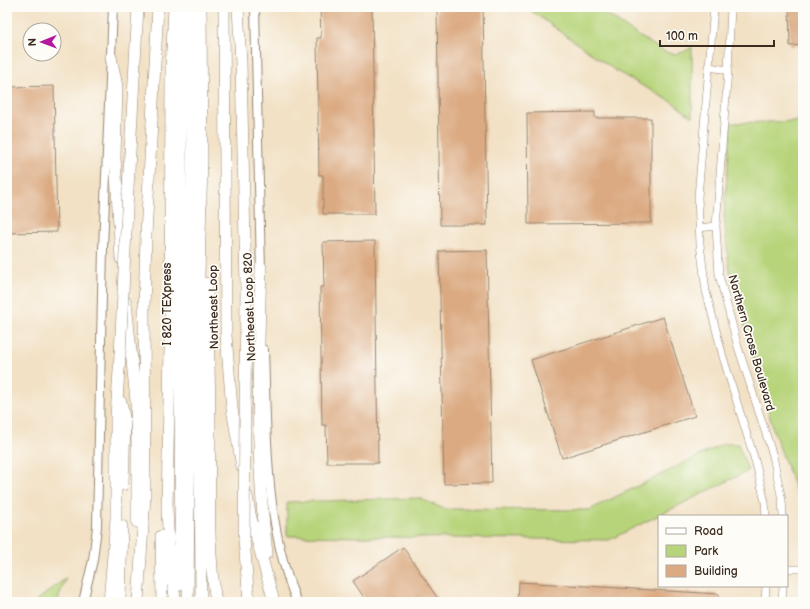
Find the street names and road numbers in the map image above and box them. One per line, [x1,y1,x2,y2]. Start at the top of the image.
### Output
street label: Northeast Loop 820 [241,252,259,362]
street label: I 820 TEXpress [160,262,175,345]
street label: Northeast Loop [206,265,222,349]
street label: Northern Cross Boulevard [724,273,778,413]

